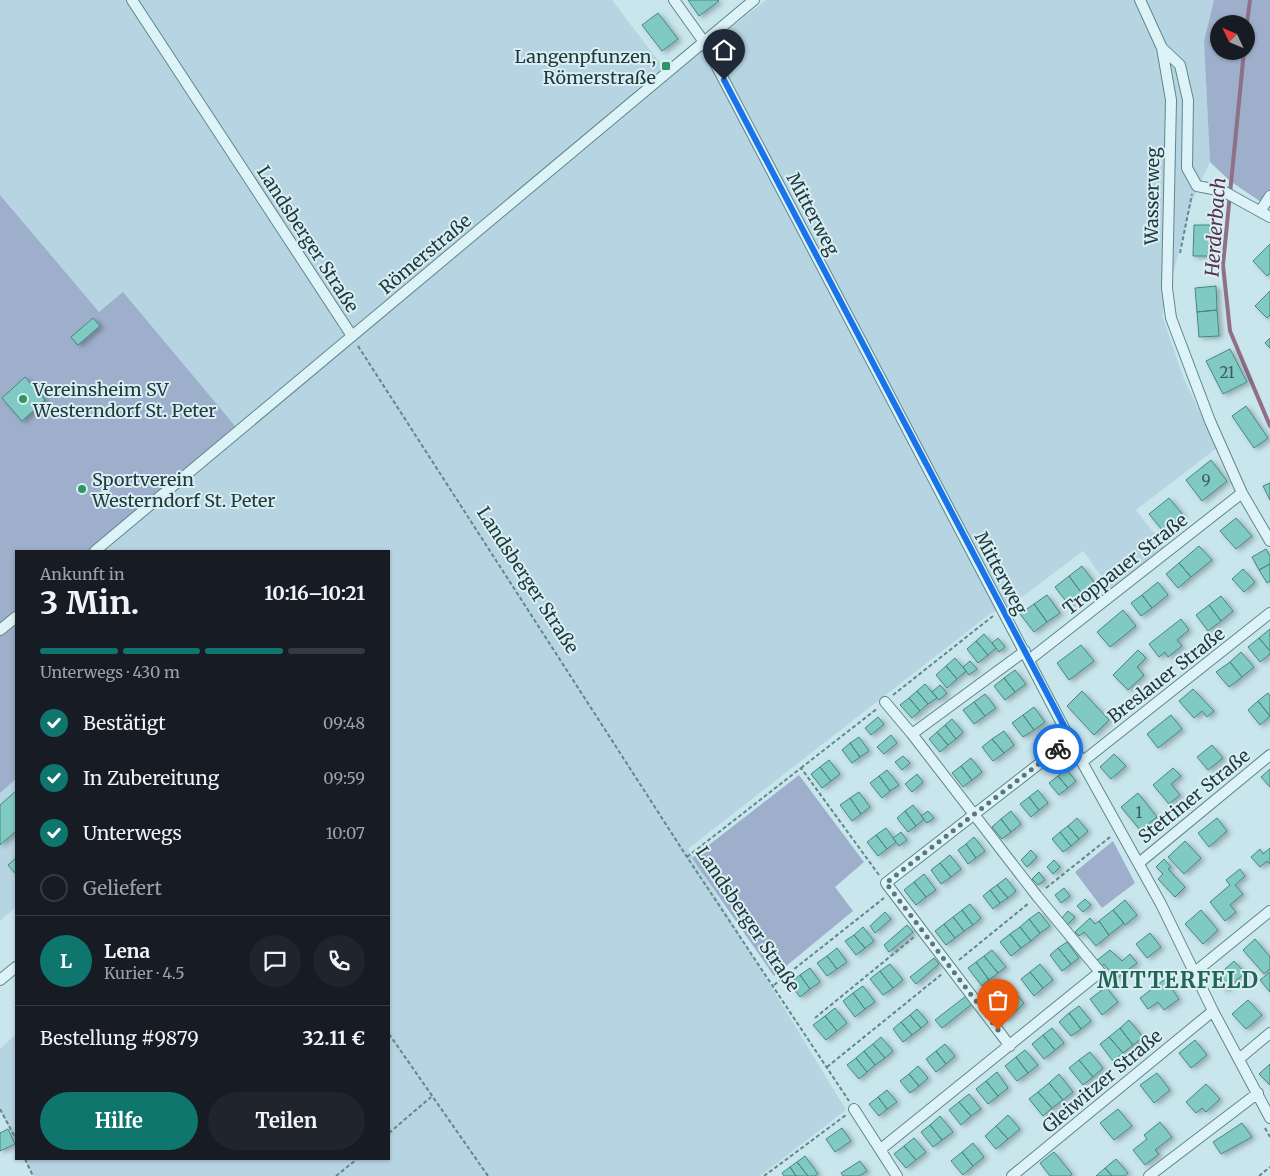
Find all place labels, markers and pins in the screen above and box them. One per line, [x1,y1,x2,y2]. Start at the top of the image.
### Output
pin [703,29,745,80]
place label: Langenpfunzen, Römerstraße [515,45,656,89]
marker: Langenpfunzen, Römerstraße [660,60,672,72]
place label: Vereinsheim SV Westerndorf St. Peter [32,378,216,422]
marker: Vereinsheim SV Westerndorf St. Peter [17,393,29,405]
place label: Sportverein Westerndorf St. Peter [91,468,275,512]
marker: Sportverein Westerndorf St. Peter [76,483,88,495]
pin [977,979,1019,1030]

